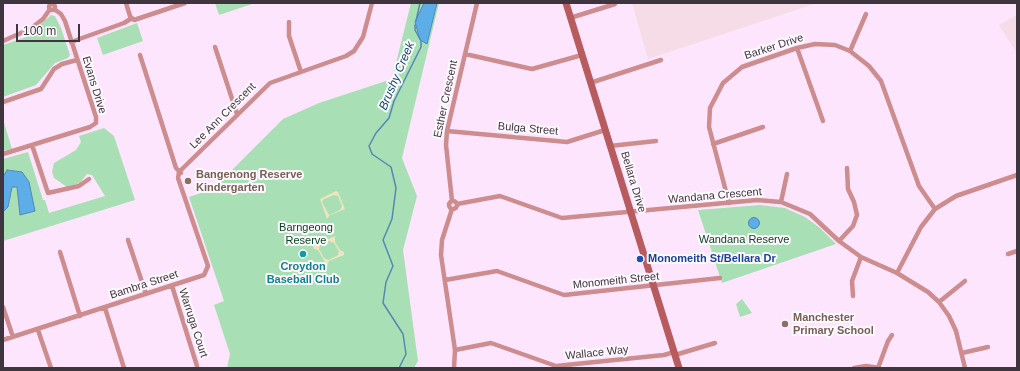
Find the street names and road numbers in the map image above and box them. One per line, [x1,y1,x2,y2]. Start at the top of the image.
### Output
street label: Barker Drive [743,31,805,63]
street label: Evans Drive [79,55,109,115]
street label: Esther Crescent [431,59,461,139]
street label: Lee Ann Crescent [187,80,259,152]
street label: Bulga Street [497,120,559,138]
street label: Bellara Drive [617,150,649,214]
street label: Wandana Crescent [668,185,762,207]
street label: Bambra Street [108,268,180,302]
street label: Monomeith Street [572,270,660,292]
street label: Warruga Court [176,287,210,359]
street label: Wallace Way [565,343,629,363]

